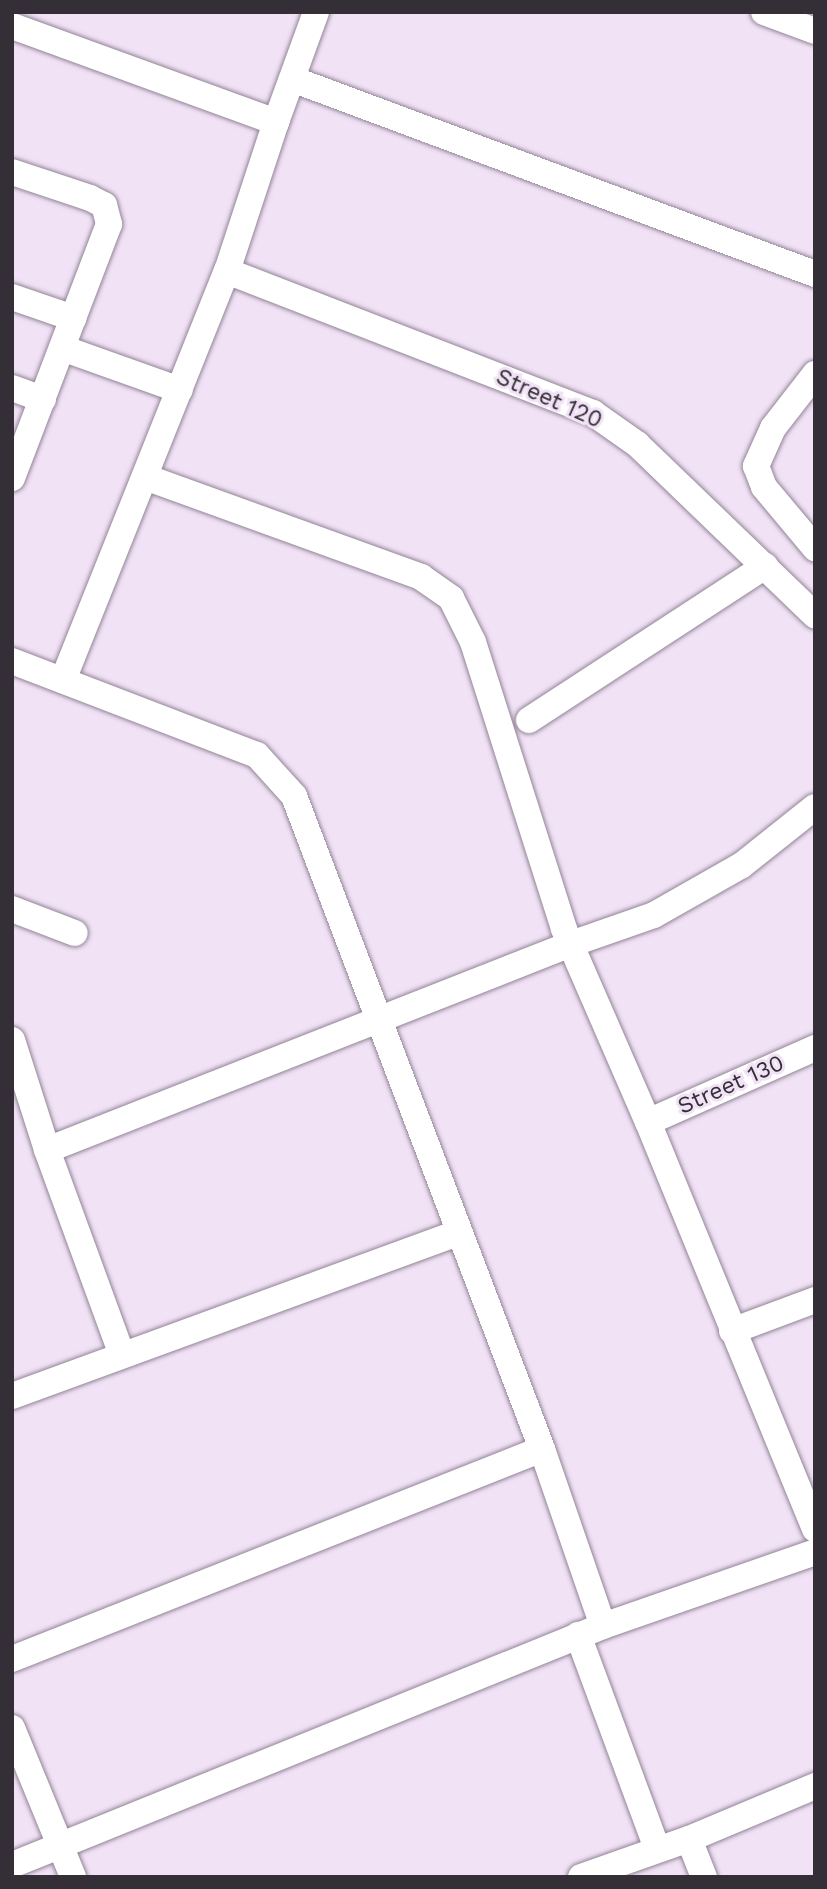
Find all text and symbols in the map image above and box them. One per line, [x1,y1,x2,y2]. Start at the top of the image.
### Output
street label: Street 120 [491,363,607,435]
street label: Street 130 [673,1049,789,1121]

